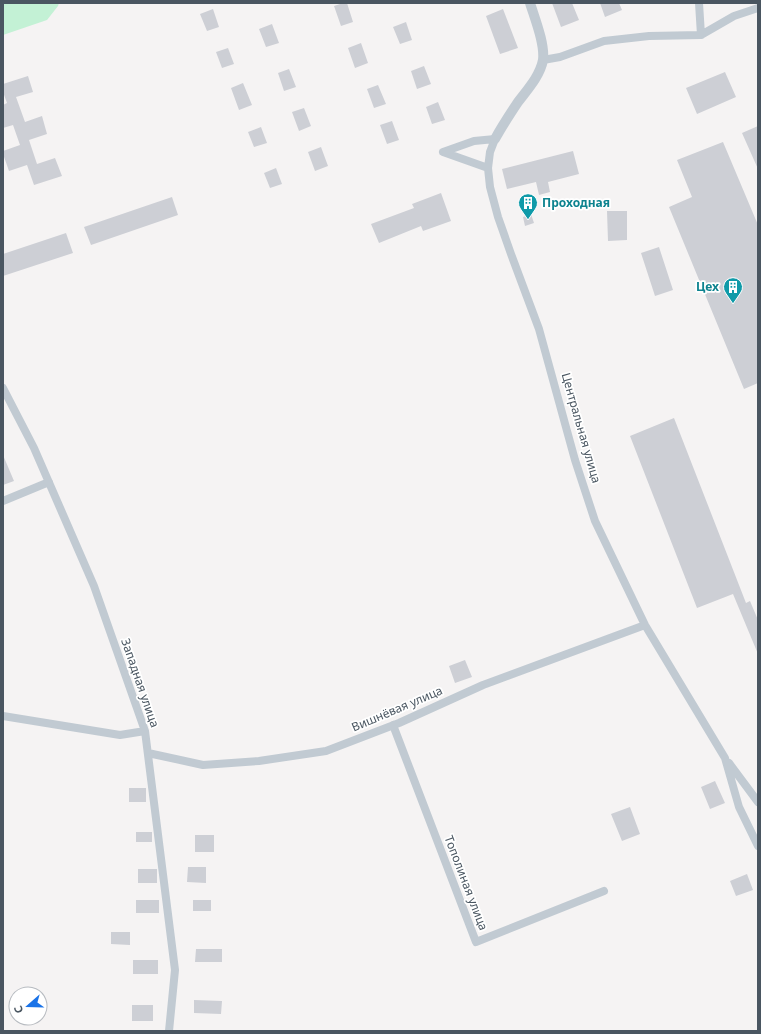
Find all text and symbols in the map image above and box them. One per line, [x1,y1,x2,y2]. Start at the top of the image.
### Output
building icon: Проходная [517,192,539,220]
place label: Проходная [542,194,610,211]
building icon: Цех [722,276,744,304]
place label: Цех [696,278,719,295]
street label: Центральная улица [558,371,605,485]
street label: Западная улица [117,636,164,730]
street label: Вишнёвая улица [349,682,445,735]
street label: Тополиная улица [441,833,492,933]
north arrow [8,986,48,1026]
text: С [10,1004,26,1015]

